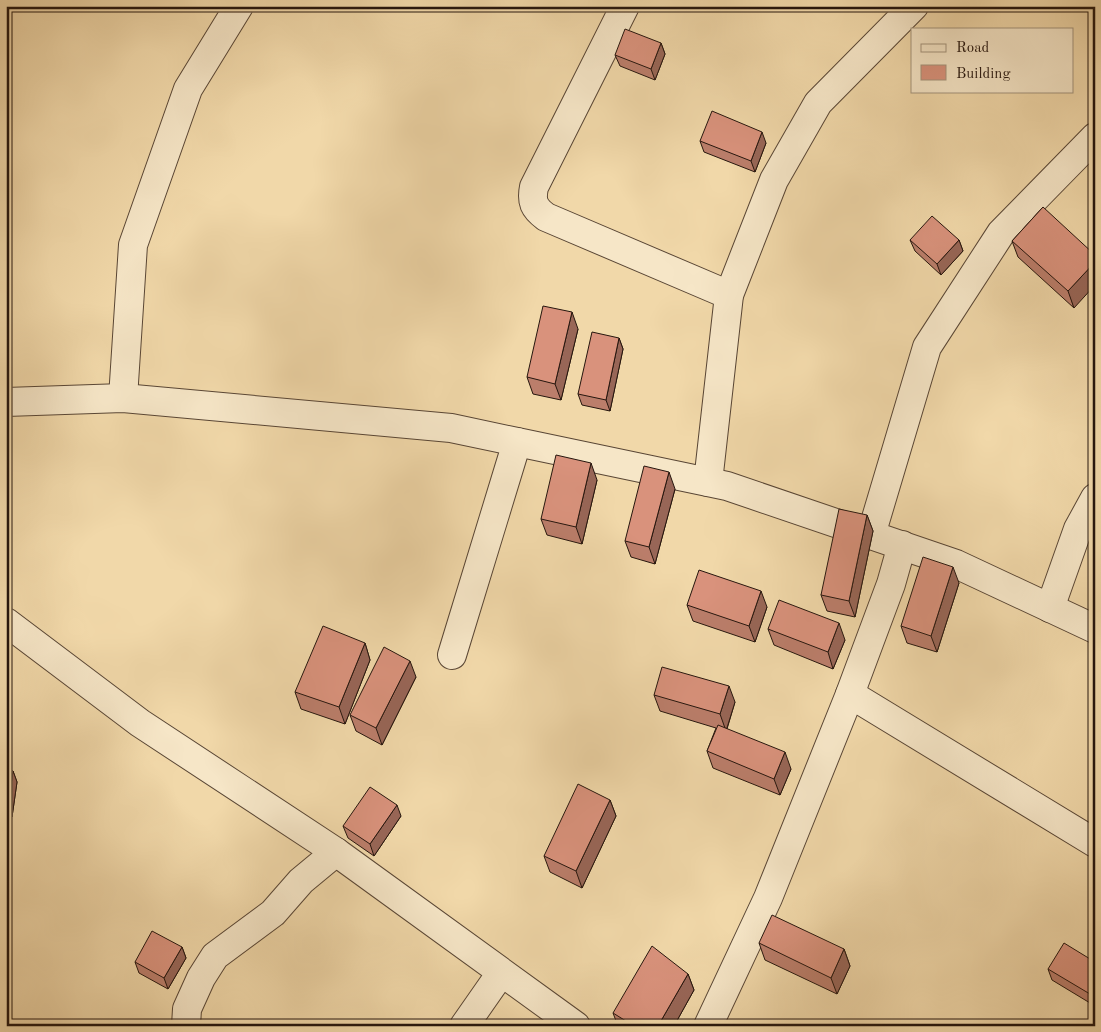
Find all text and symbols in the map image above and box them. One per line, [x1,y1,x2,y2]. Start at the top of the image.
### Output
legend [911,28,1074,92]
text: Road [956,41,990,56]
text: Building [956,67,1011,82]

